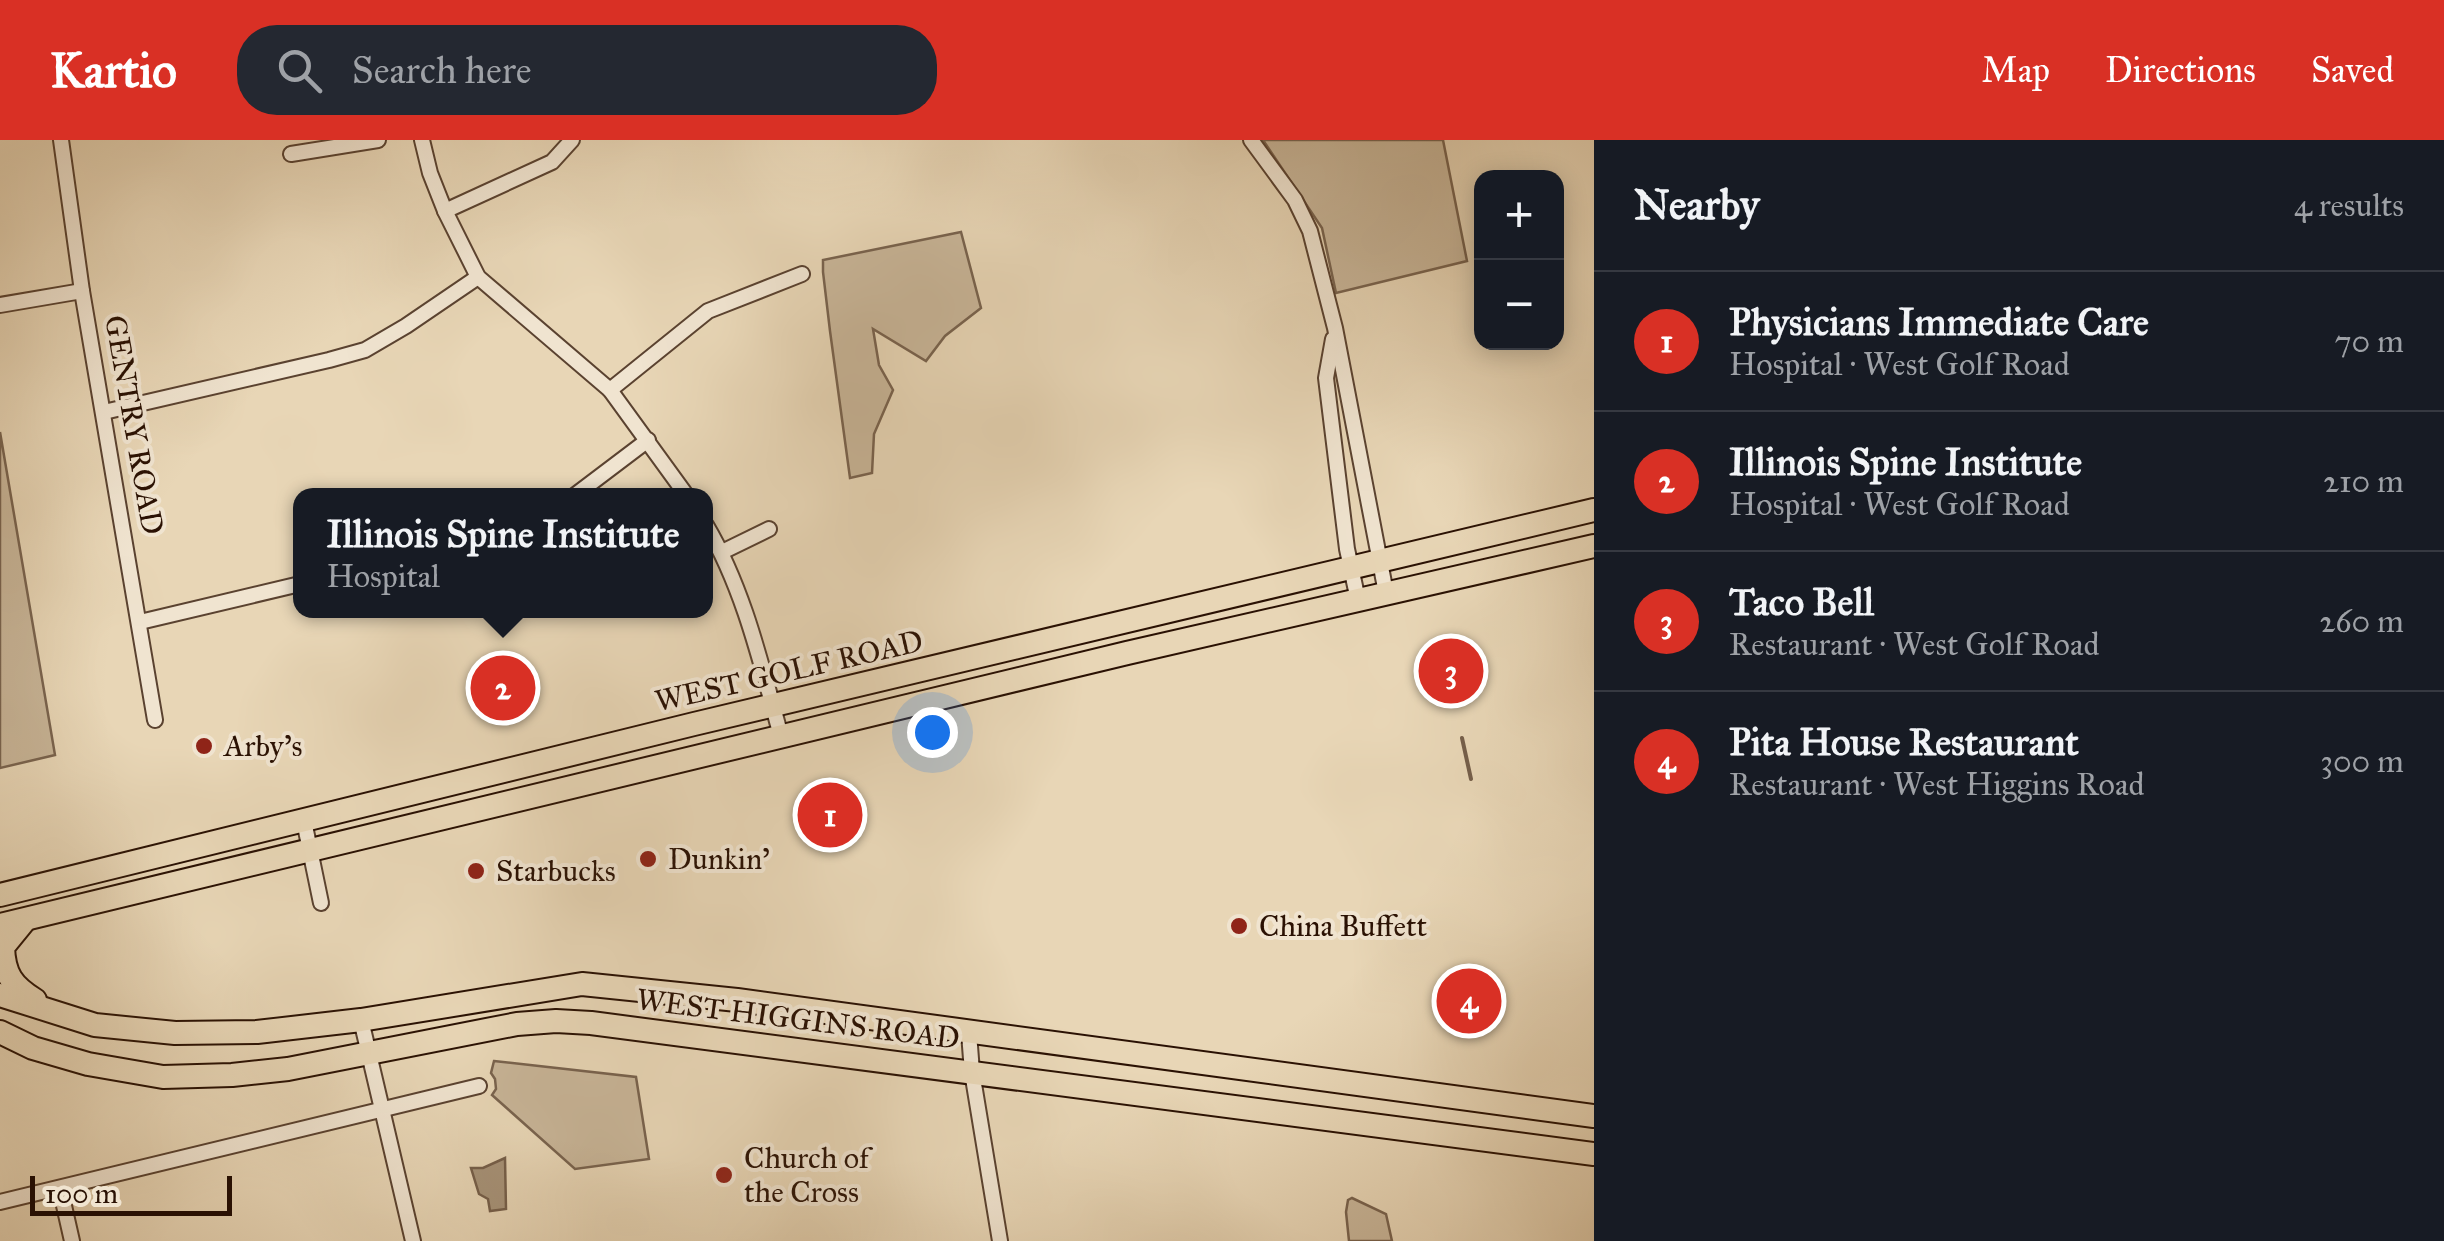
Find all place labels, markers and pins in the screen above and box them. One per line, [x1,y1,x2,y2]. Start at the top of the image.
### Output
pin: 3 [1418,634,1484,708]
pin: 2 [470,650,536,726]
place label: Arby's [222,728,302,764]
marker: Arby's [193,735,215,757]
pin: 1 [798,778,862,852]
place label: Dunkin' [668,841,770,877]
marker: Dunkin' [637,848,659,870]
place label: Starbucks [496,853,616,889]
marker: Starbucks [465,860,487,882]
place label: China Buffett [1259,908,1428,944]
marker: China Buffett [1228,915,1250,937]
pin: 4 [1436,964,1502,1038]
place label: Church of the Cross [744,1140,874,1210]
marker: Church of the Cross [713,1164,735,1186]

